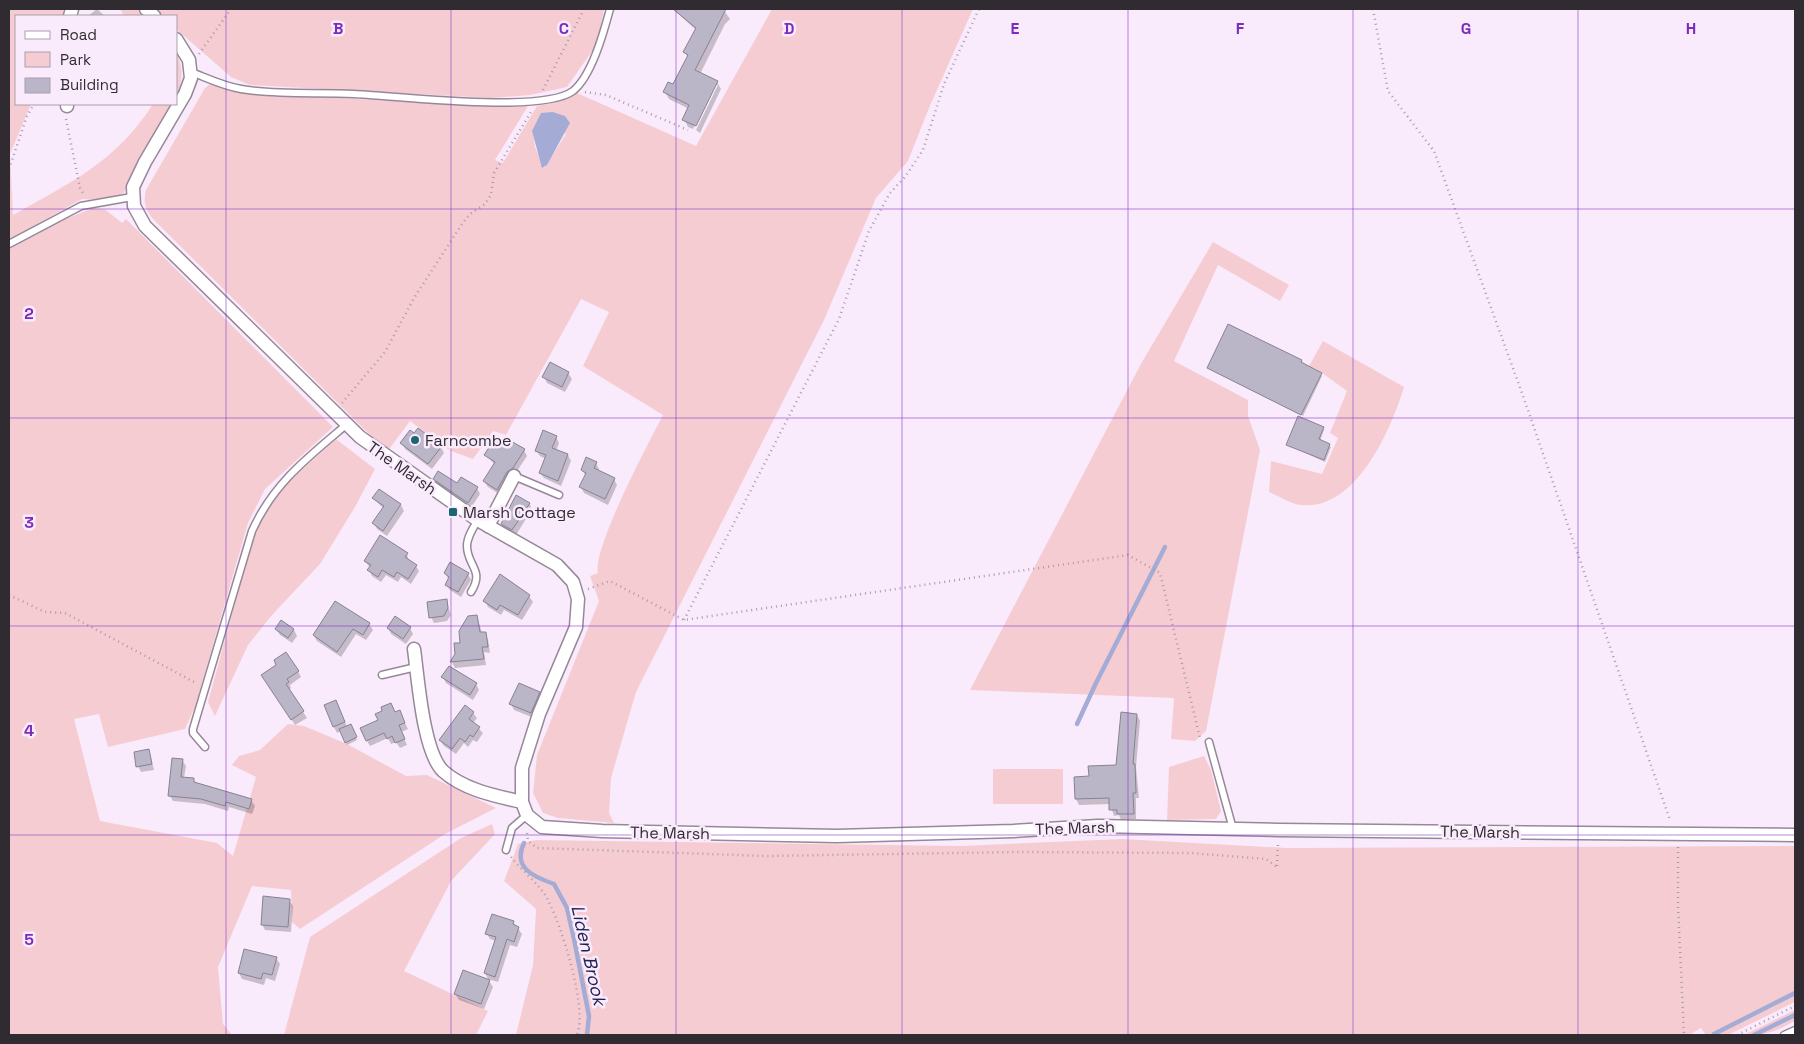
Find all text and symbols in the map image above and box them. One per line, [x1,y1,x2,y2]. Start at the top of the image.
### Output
legend [15,15,178,105]
text: B [333,18,343,39]
text: C [559,18,569,39]
text: D [784,18,794,39]
text: E [1011,18,1020,39]
text: F [1236,18,1245,39]
text: G [1461,18,1471,39]
text: H [1686,18,1696,39]
text: Road [60,25,97,44]
text: Park [60,50,91,69]
text: Building [60,75,119,94]
text: 2 [24,303,34,324]
place label: Farncombe [425,430,512,451]
marker: Farncombe [409,434,421,446]
street label: The Marsh [363,436,441,500]
place label: Marsh Cottage [463,502,576,523]
marker: Marsh Cottage [447,506,459,518]
text: 3 [24,512,34,533]
text: 4 [24,720,34,741]
street label: The Marsh [1035,816,1115,840]
street label: The Marsh [1440,821,1520,843]
street label: The Marsh [630,822,710,844]
water label: Liden Brook [566,903,612,1010]
text: 5 [24,929,34,950]

